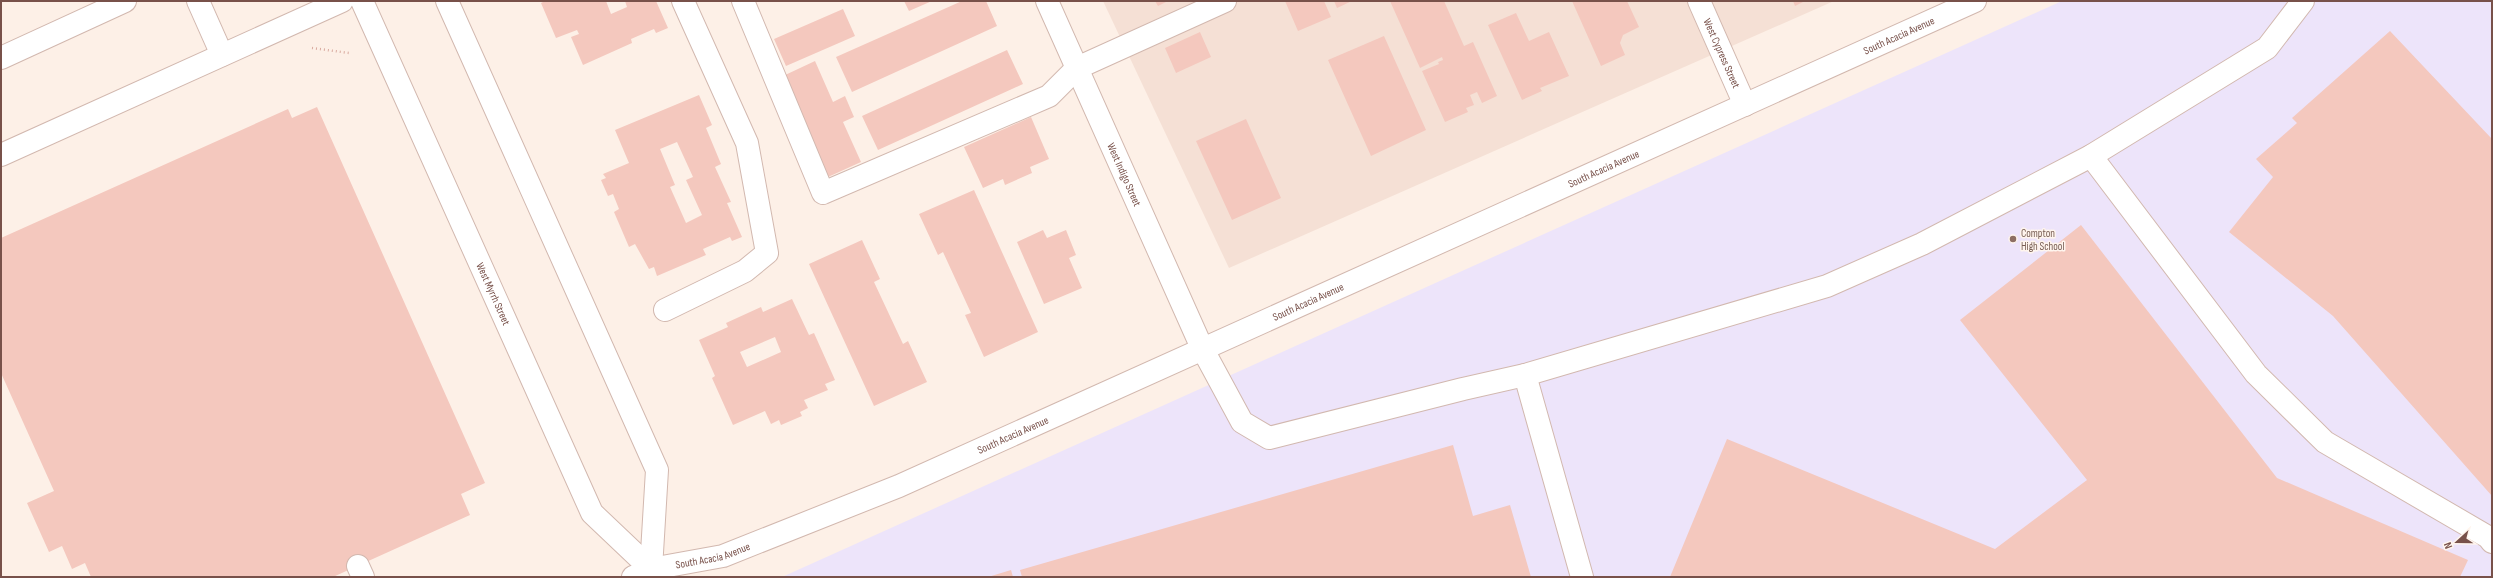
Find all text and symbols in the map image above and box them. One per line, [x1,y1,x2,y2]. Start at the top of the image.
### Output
street label: South Acacia Avenue [1862,14,1937,57]
street label: West Cypress Street [1701,16,1743,91]
street label: West Indigo Street [1104,141,1144,209]
street label: South Acacia Avenue [1566,147,1641,191]
place label: Compton High School [2021,227,2064,253]
marker: Compton High School [2008,234,2018,244]
street label: West Myrrh Street [473,261,513,328]
street label: South Acacia Avenue [1271,280,1346,324]
street label: South Acacia Avenue [975,414,1050,457]
north arrow [2437,522,2477,562]
street label: South Acacia Avenue [675,540,752,571]
text: N [2441,540,2455,550]

